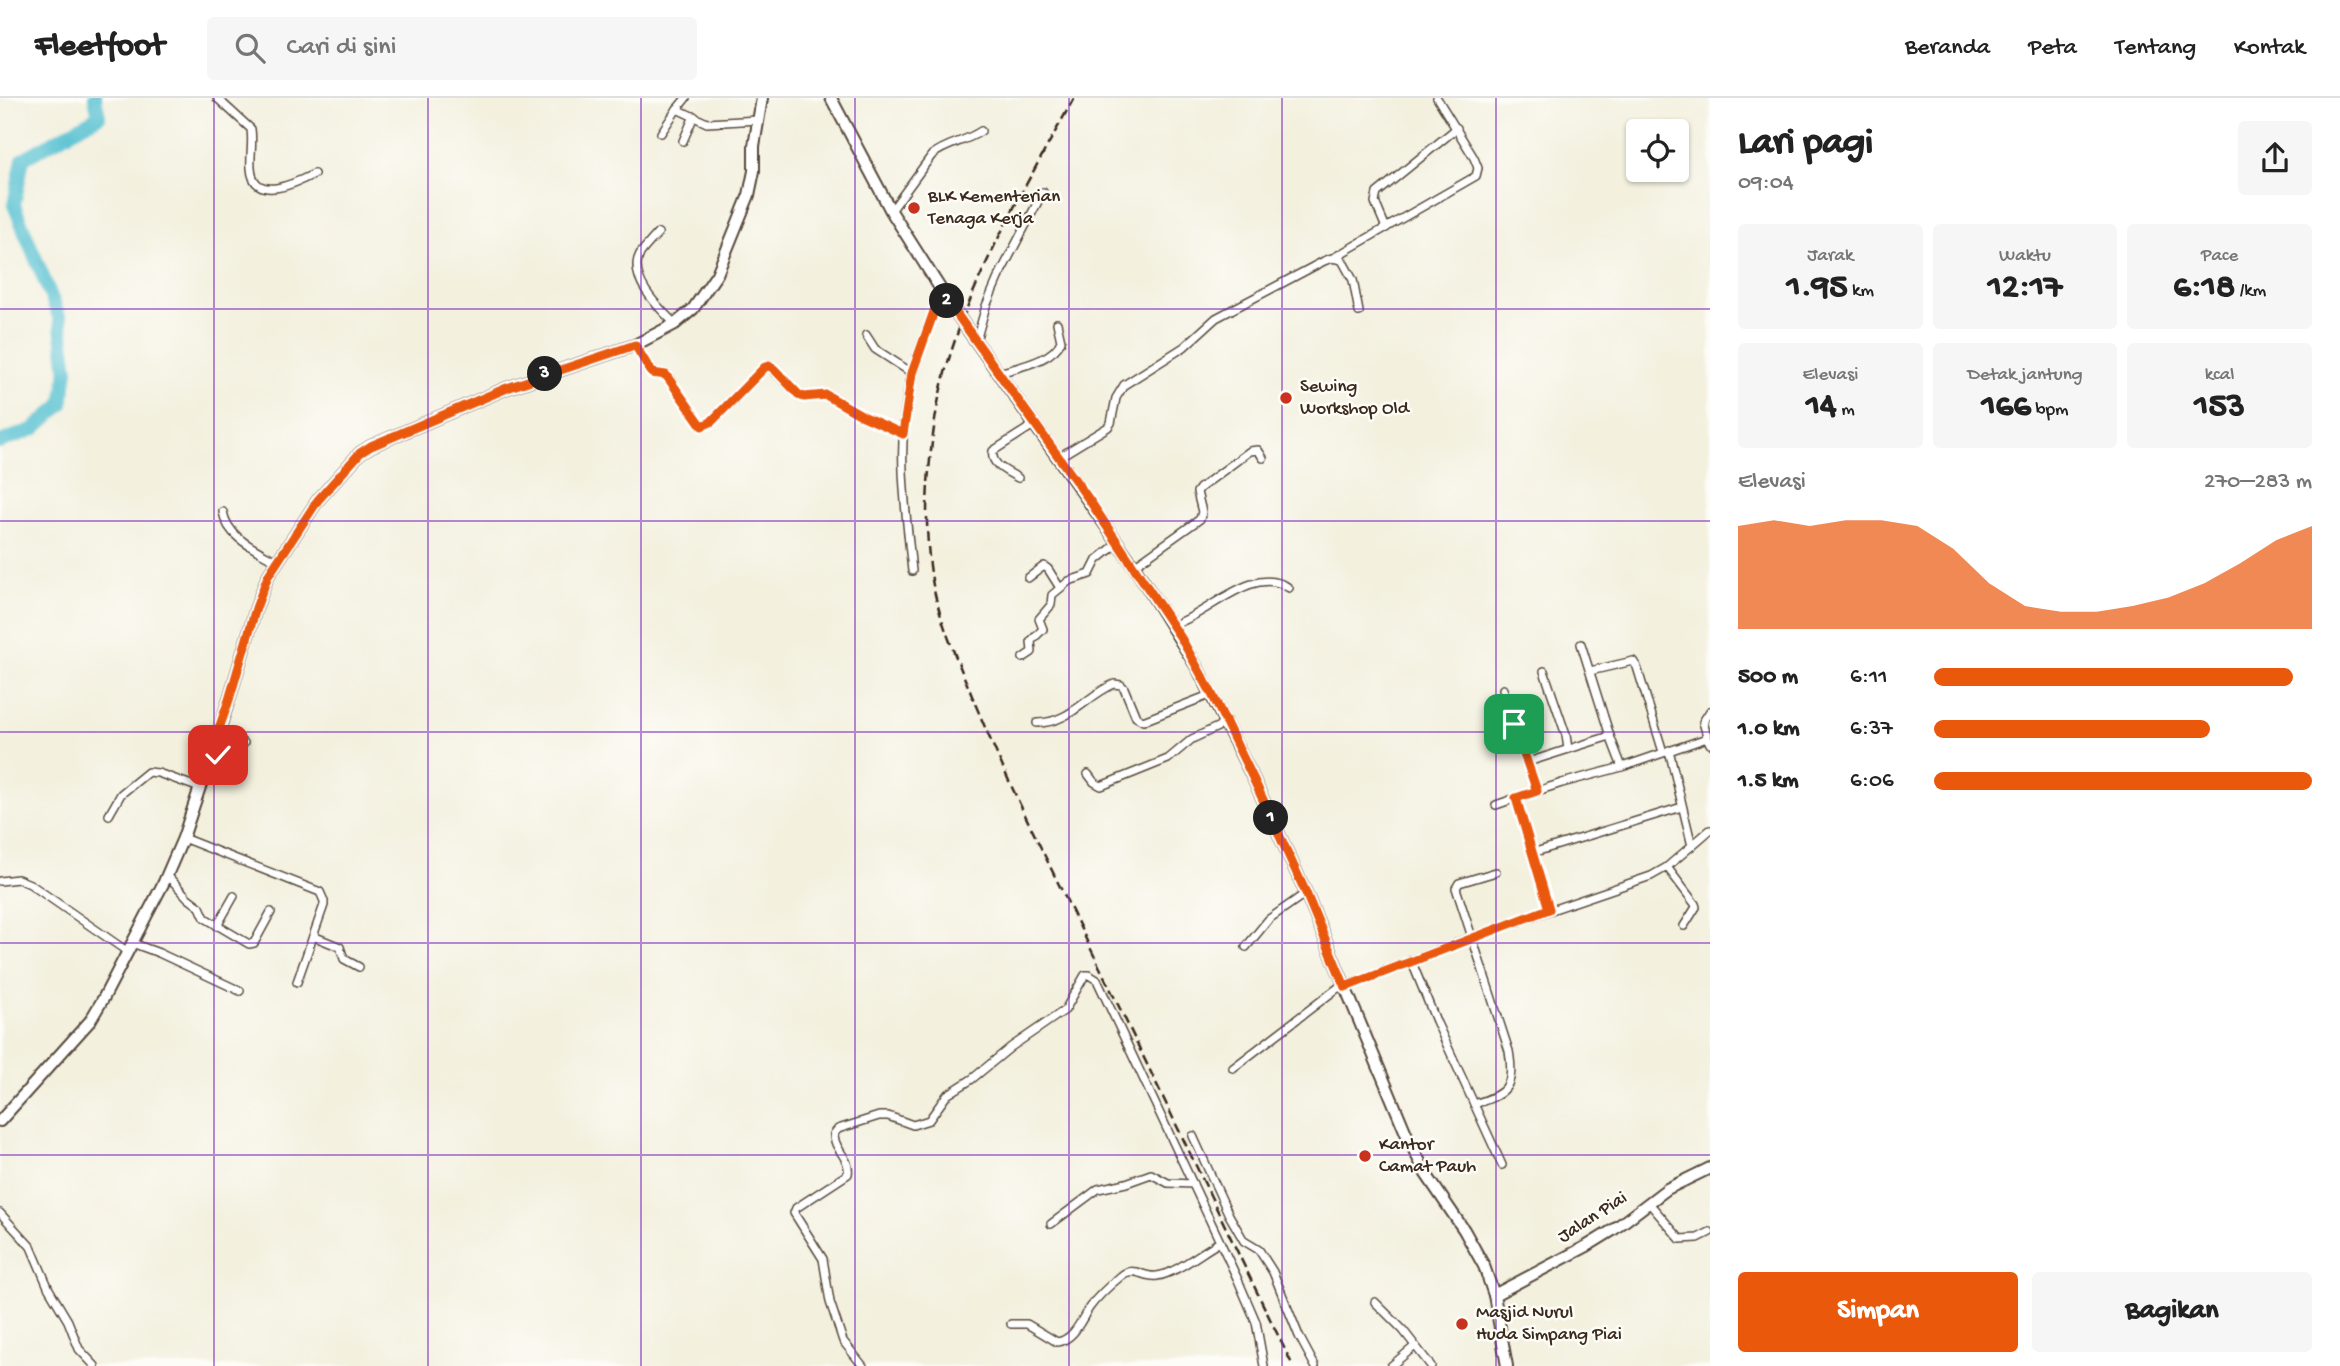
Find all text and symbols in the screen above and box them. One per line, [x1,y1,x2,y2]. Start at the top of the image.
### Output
search box [207,17,697,80]
text: Fleetfoot [35,29,165,67]
icon: search [231,29,269,67]
text: Cari di sini [287,33,396,64]
text: Beranda [1905,34,1990,63]
text: Peta [2028,34,2077,63]
text: Tentang [2115,34,2196,63]
text: Kontak [2234,34,2305,63]
map controls [1626,119,1689,182]
button: locate [1626,119,1689,182]
button: share [2238,121,2312,195]
text: Lari pagi [1738,122,1873,166]
text: 09:04 [1738,170,1794,197]
place label: BLK Kementerian Tenaga Kerja [927,186,1060,231]
marker: BLK Kementerian Tenaga Kerja [906,200,922,216]
text: Jarak [1807,245,1854,268]
text: Waktu [1999,245,2051,268]
text: Pace [2201,245,2238,268]
text: 1.95 [1787,268,1848,309]
text: 12:17 [1988,268,2062,309]
text: 6:18 [2173,268,2235,309]
text: km [1848,280,1874,303]
text: /km [2235,280,2266,303]
pin: 2 [930,284,964,318]
text: 2 [942,289,951,312]
pin: 3 [528,356,562,392]
text: 3 [540,362,549,385]
text: Elevasi [1802,364,1858,387]
text: Detak jantung [1967,364,2083,387]
text: kcal [2205,364,2235,387]
place label: Sewing Workshop Old [1300,376,1411,421]
text: 14 [1806,387,1837,428]
text: 166 [1981,387,2031,428]
text: 153 [2194,387,2245,428]
marker: Sewing Workshop Old [1278,390,1294,406]
text: m [1837,399,1855,422]
text: bpm [2031,399,2068,422]
text: Elevasi [1738,469,1806,496]
text: 270–283 m [2204,469,2312,496]
text: 500 m [1738,664,1798,691]
text: 6:11 [1850,664,1887,691]
pin [1484,694,1544,754]
icon: arrive [1495,705,1533,743]
text: 1.0 km [1738,716,1800,743]
text: 6:37 [1850,716,1893,743]
pin [188,725,248,785]
icon: check [199,736,237,774]
text: 1.5 km [1738,768,1799,795]
text: 6:06 [1850,768,1894,795]
pin: 1 [1254,800,1288,836]
text: 1 [1267,806,1274,829]
place label: Kantor Camat Pauh [1379,1134,1476,1179]
marker: Kantor Camat Pauh [1357,1148,1373,1164]
street label: Jalan Piai [1554,1187,1632,1249]
button: Simpan [1738,1272,2018,1352]
button: Bagikan [2032,1272,2312,1352]
place label: Masjid Nurul Huda Simpang Piai [1476,1302,1622,1347]
marker: Masjid Nurul Huda Simpang Piai [1454,1316,1470,1332]

